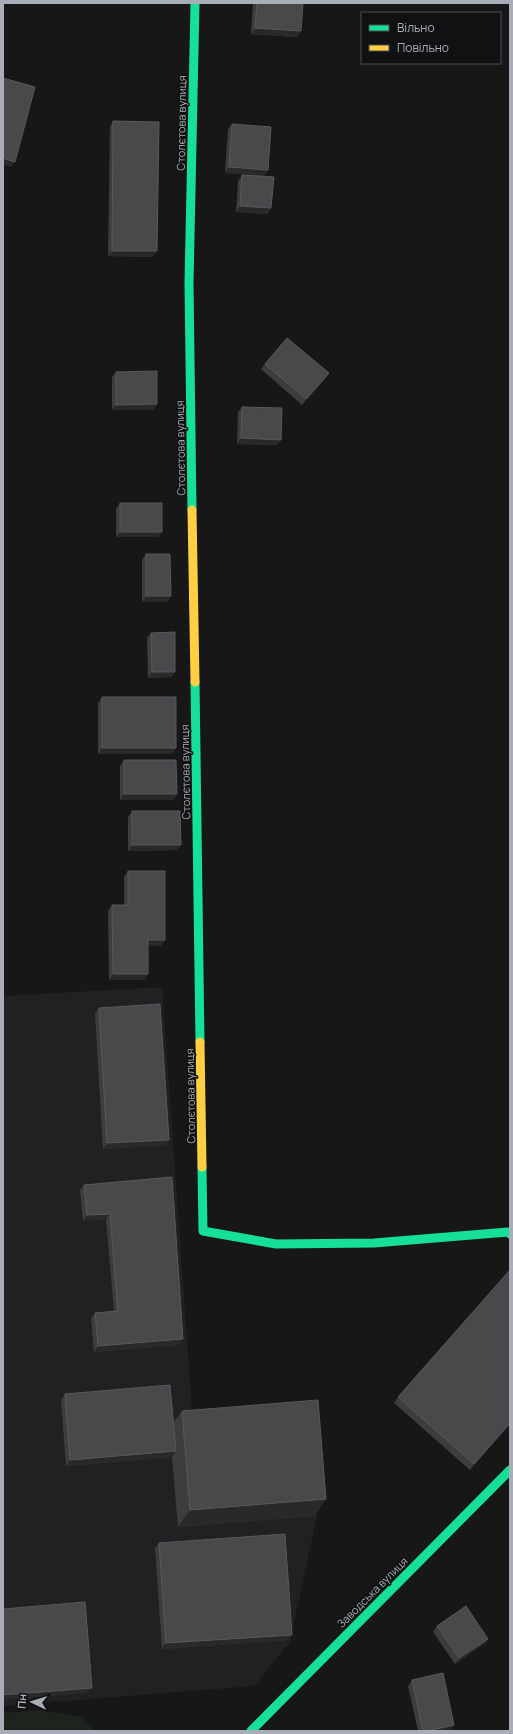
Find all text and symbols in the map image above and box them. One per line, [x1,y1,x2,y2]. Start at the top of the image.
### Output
legend [361,12,501,64]
text: Вільно [397,19,435,36]
text: Повільно [397,39,449,56]
street label: Столєтова вулиця [173,75,189,171]
street label: Столєтова вулиця [172,400,188,496]
street label: Столєтова вулиця [177,724,193,820]
street label: Столєтова вулиця [182,1048,198,1144]
street label: Заводська вулиця [333,1553,411,1631]
north arrow [12,1682,52,1722]
text: Пн [14,1693,30,1709]

